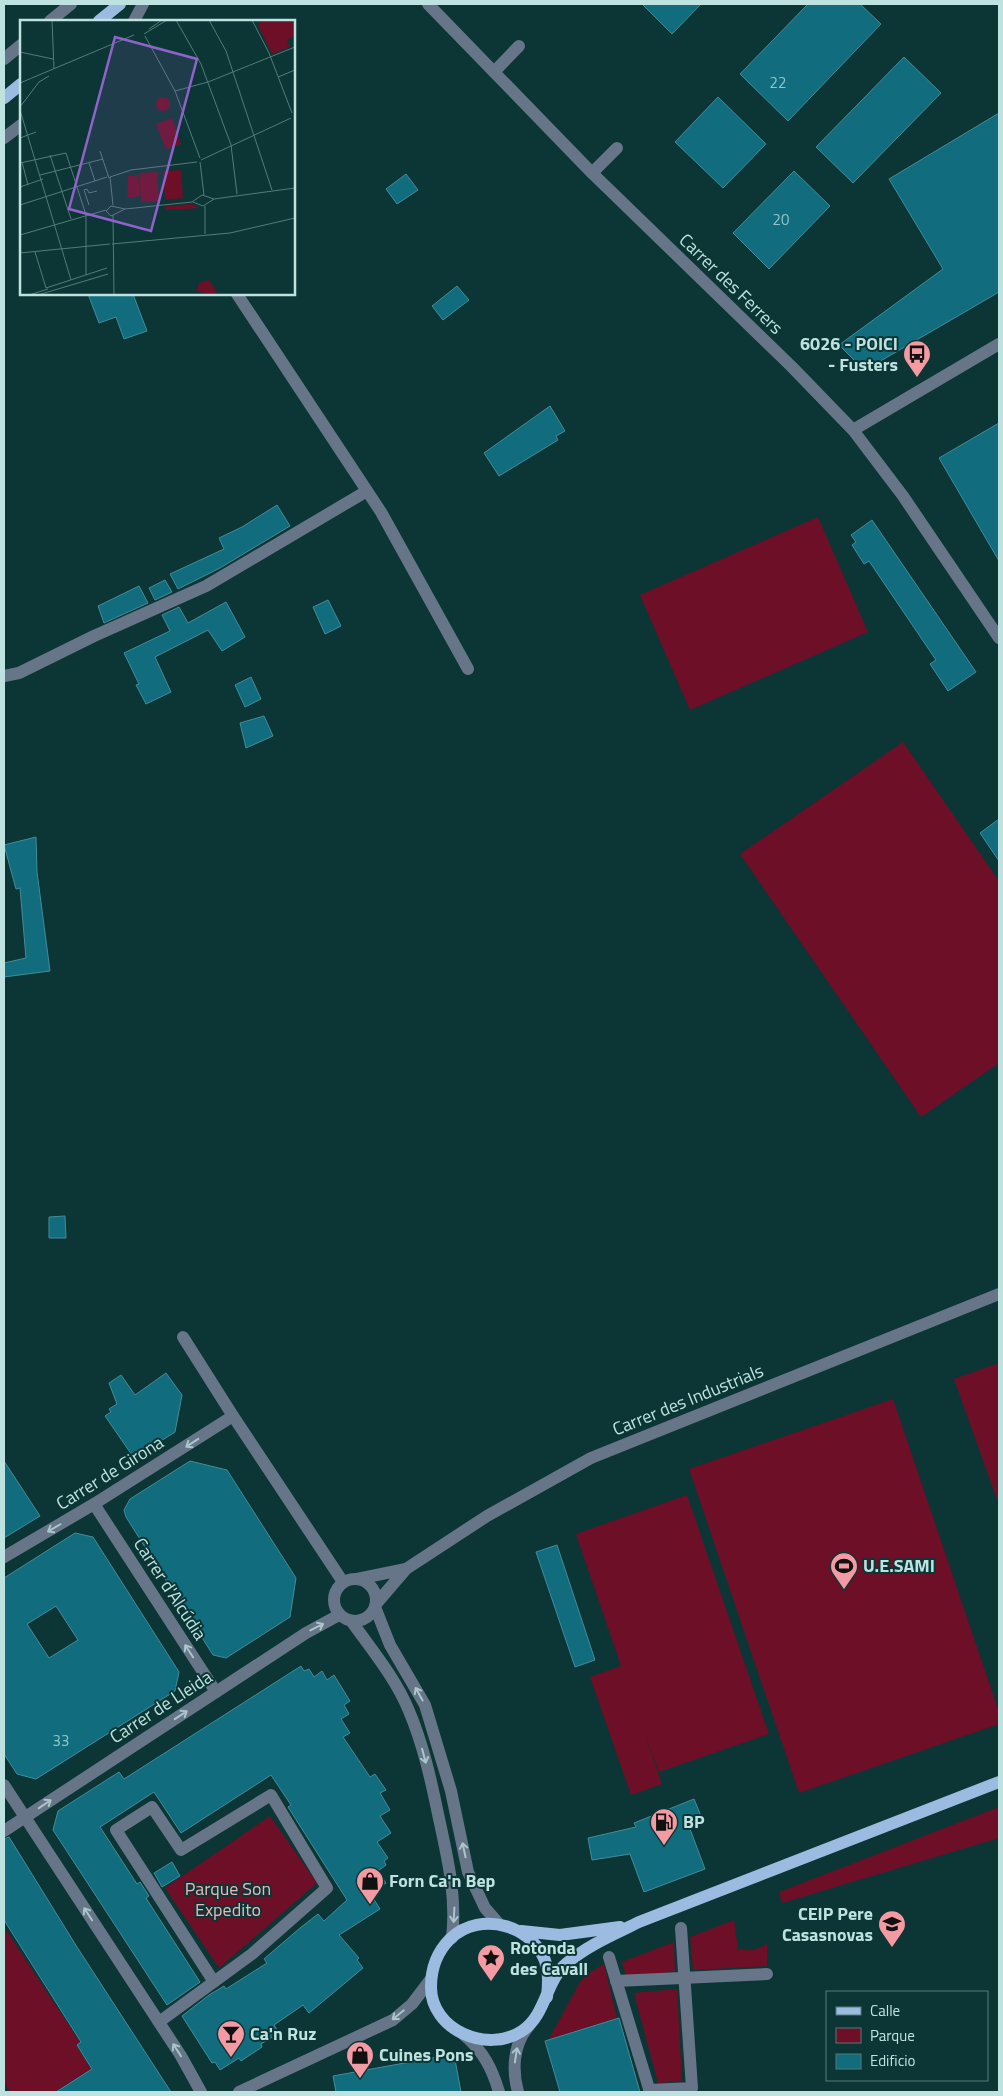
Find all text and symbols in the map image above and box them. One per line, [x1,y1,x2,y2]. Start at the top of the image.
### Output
inset map [20,20,295,295]
house number: 22 [770,71,786,94]
house number: 20 [773,208,789,231]
street label: Carrer des Ferrers [673,227,789,340]
place label: 6026 - POICI - Fusters [800,330,898,378]
bus stop icon: 6026 - POICI - Fusters [902,339,932,378]
street label: Carrer des Industrials [608,1357,767,1442]
street label: Carrer de Girona [51,1429,169,1516]
one-way arrow [185,1438,199,1448]
one-way arrow [47,1524,61,1534]
street label: Carrer d'Alcúdia [127,1532,214,1645]
sports icon: U.E.SAMI [829,1551,859,1590]
place label: U.E.SAMI [863,1552,935,1579]
one-way arrow [309,1622,324,1631]
one-way arrow [184,1644,195,1658]
street label: Carrer de Lleida [104,1663,217,1750]
one-way arrow [414,1687,423,1702]
one-way arrow [173,1710,187,1720]
house number: 33 [53,1729,69,1752]
one-way arrow [420,1748,429,1764]
one-way arrow [37,1799,51,1809]
fuel station icon: BP [649,1807,679,1846]
place label: BP [683,1808,705,1835]
one-way arrow [458,1842,468,1858]
shop icon: Forn Ca'n Bep [355,1866,385,1905]
place label: Forn Ca'n Bep [389,1867,496,1894]
park label: Parque Son Expedito [185,1875,271,1923]
place label: CEIP Pere Casasnovas [782,1900,873,1948]
one-way arrow [83,1907,94,1921]
one-way arrow [449,1907,458,1923]
school or university icon: CEIP Pere Casasnovas [877,1909,907,1948]
place label: Rotonda des Cavall [510,1934,588,1982]
place icon: Rotonda des Cavall [476,1943,506,1982]
legend [826,1991,988,2081]
text: Calle [870,1999,900,2022]
one-way arrow [392,2010,405,2021]
bar icon: Ca'n Ruz [216,2019,246,2058]
place label: Ca'n Ruz [250,2020,316,2047]
text: Parque [870,2024,915,2047]
shop icon: Cuines Pons [345,2040,375,2079]
place label: Cuines Pons [379,2041,473,2068]
one-way arrow [172,2043,183,2057]
one-way arrow [511,2047,521,2063]
text: Edificio [870,2049,915,2072]

